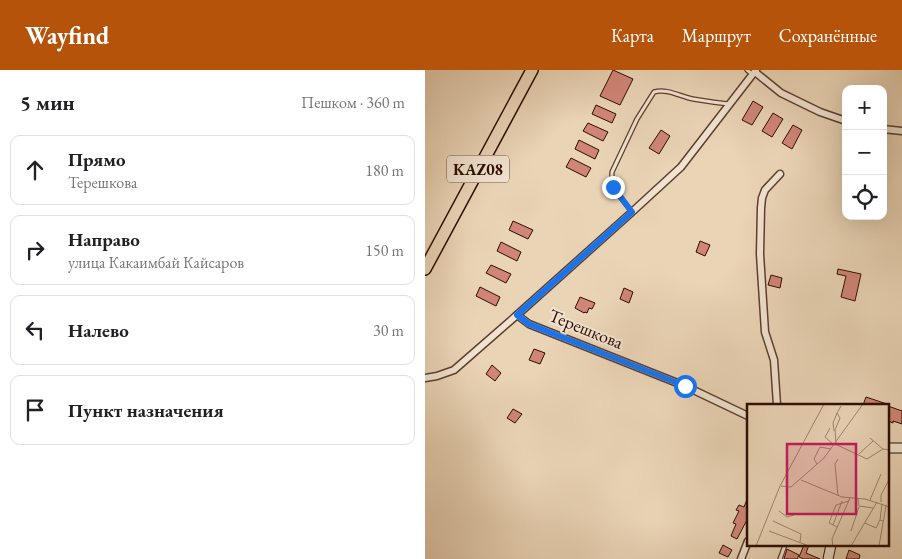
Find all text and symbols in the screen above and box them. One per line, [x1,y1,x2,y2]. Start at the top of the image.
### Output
text: Wayfind [25,20,109,51]
text: Карта [611,24,654,47]
text: Маршрут [682,24,751,47]
text: Сохранённые [779,24,877,47]
map controls [842,85,887,220]
button: + [842,85,887,130]
text: 5 мин [20,89,75,116]
text: Пешком · 360 m [301,92,405,113]
button: − [842,130,887,175]
text: Прямо [68,147,126,172]
icon: ahead [21,156,49,184]
road number: KAZ08 [447,156,509,182]
text: 180 m [365,160,404,181]
text: Терешкова [68,172,137,193]
button: locate [842,175,887,220]
route end [602,176,625,199]
text: Направо [68,227,140,252]
icon: right [21,236,49,264]
text: 150 m [365,240,404,261]
text: улица Какаимбай Кайсаров [68,252,244,273]
street label: Терешкова [546,303,627,354]
icon: left [21,316,49,344]
text: Налево [68,318,129,343]
text: 30 m [373,320,404,341]
route start [674,375,697,398]
icon: arrive [21,396,49,424]
text: Пункт назначения [68,398,224,423]
inset map [747,404,889,546]

